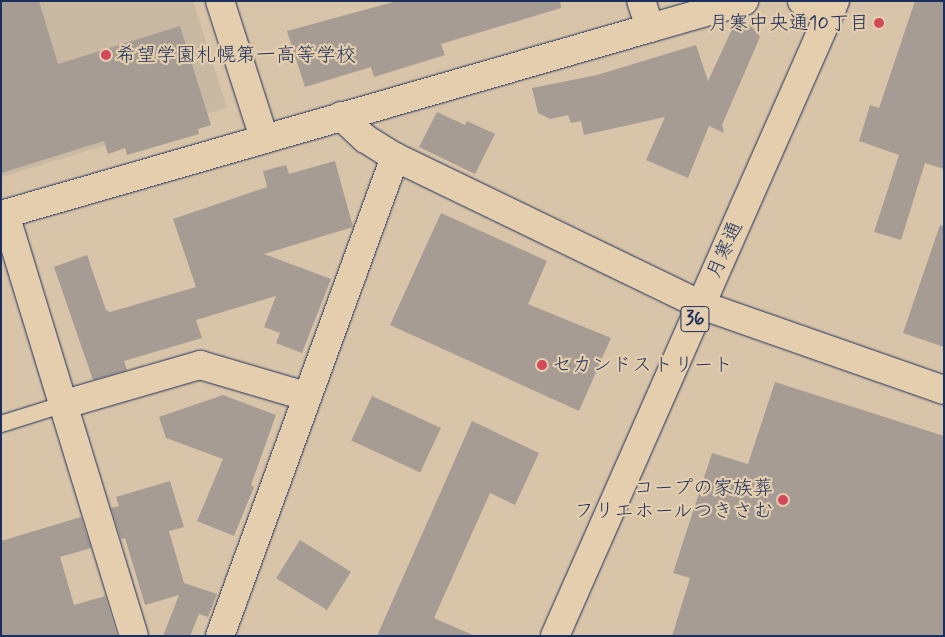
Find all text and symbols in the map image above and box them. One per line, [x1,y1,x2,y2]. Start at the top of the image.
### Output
place label: 月寒中央通10丁目 [709,11,869,35]
marker: 月寒中央通10丁目 [873,17,885,29]
place label: 希望学園札幌第一高等学校 [116,43,356,67]
marker: 希望学園札幌第一高等学校 [100,49,112,61]
street label: 月寒通 [702,218,748,282]
road number: 36 [680,302,710,336]
place label: セカンドストリート [552,353,732,377]
marker: セカンドストリート [536,359,548,371]
place label: コープの家族葬 フリエホールつきさむ [573,476,773,523]
marker: コープの家族葬 フリエホールつきさむ [777,494,789,506]

